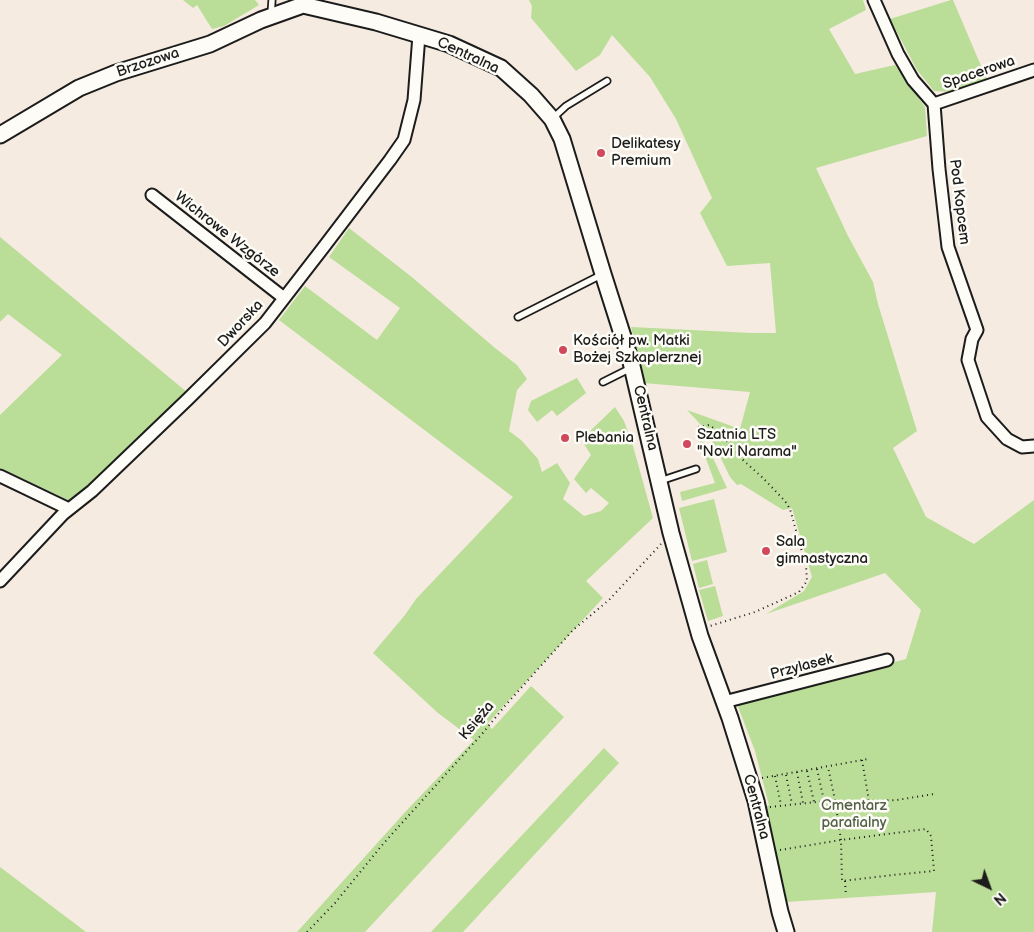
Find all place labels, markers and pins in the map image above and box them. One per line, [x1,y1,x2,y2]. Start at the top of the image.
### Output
place label: Delikatesy Premium [611,135,680,170]
marker: Delikatesy Premium [595,147,607,159]
place label: Kościół pw. Matki Bożej Szkaplerznej [573,332,702,367]
marker: Kościół pw. Matki Bożej Szkaplerznej [557,344,569,356]
place label: Szatnia LTS "Novi Narama" [697,426,797,461]
place label: Plebania [575,429,634,447]
marker: Plebania [559,432,571,444]
marker: Szatnia LTS "Novi Narama" [681,438,693,450]
place label: Sala gimnastyczna [776,533,868,568]
marker: Sala gimnastyczna [760,545,772,557]

